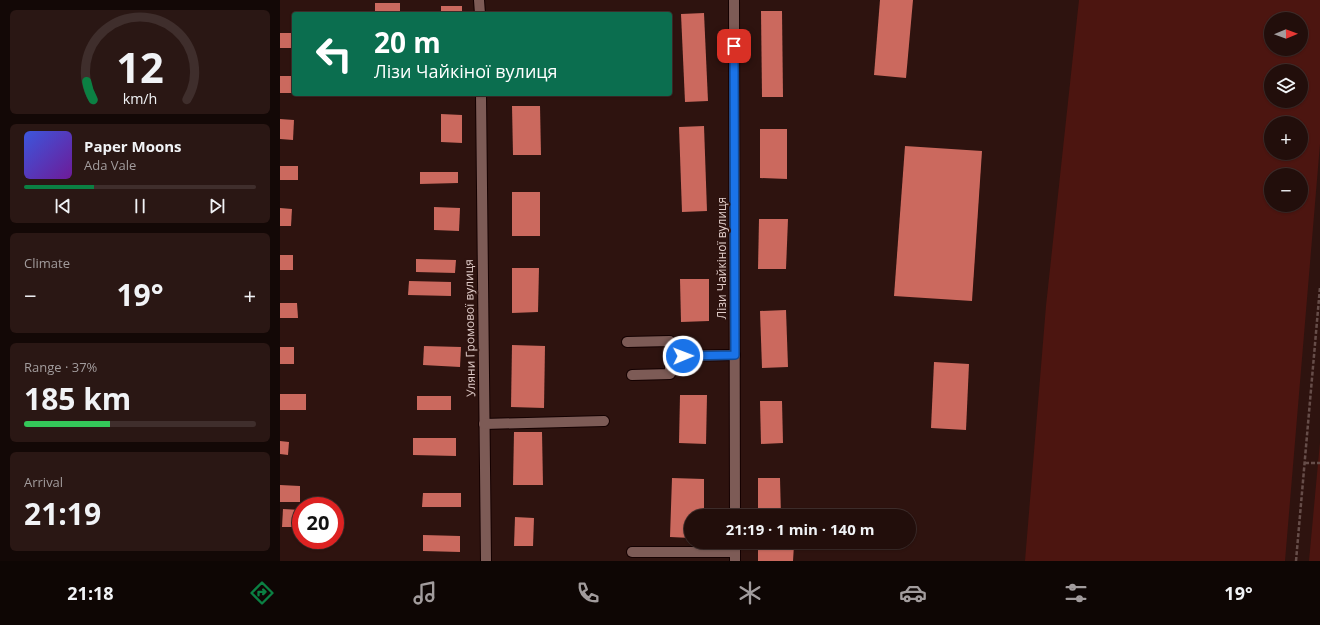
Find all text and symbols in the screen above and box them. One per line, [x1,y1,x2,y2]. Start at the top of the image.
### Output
north arrow [1264,12,1308,56]
map controls [1264,12,1308,212]
text: 20 m [374,23,441,61]
icon: left [308,28,360,80]
pin [717,29,751,63]
icon: arrive [723,35,745,57]
text: 12 [116,39,164,95]
text: Лізи Чайкіної вулиця [374,59,558,83]
button: layers [1264,64,1308,108]
text: km/h [123,89,157,108]
button: + [1264,116,1308,160]
text: Paper Moons [84,136,182,156]
text: Ada Vale [84,156,136,174]
button: − [1264,168,1308,212]
icon: previous [52,195,74,217]
icon: pause [129,195,151,217]
icon: next [206,195,228,217]
street label: Лізи Чайкіної вулиця [713,197,730,319]
text: Climate [24,254,70,272]
street label: Уляни Громової вулиця [460,259,479,397]
text: 19° [116,274,164,315]
text: − [24,280,37,310]
text: + [243,280,256,310]
position arrow [662,335,704,377]
text: Range · 37% [24,358,97,376]
text: 185 km [24,378,131,419]
text: Arrival [24,473,63,491]
text: 21:19 [24,493,101,534]
speed limit sign: 20 [292,497,344,549]
text: 21:19 · 1 min · 140 m [726,519,874,539]
icon: directions [248,579,276,607]
icon: music [411,579,439,607]
icon: phone [574,579,602,607]
icon: climate [736,579,764,607]
icon: car [899,579,927,607]
icon: filters [1062,579,1090,607]
text: 21:18 [67,581,114,605]
text: 19° [1224,581,1253,605]

